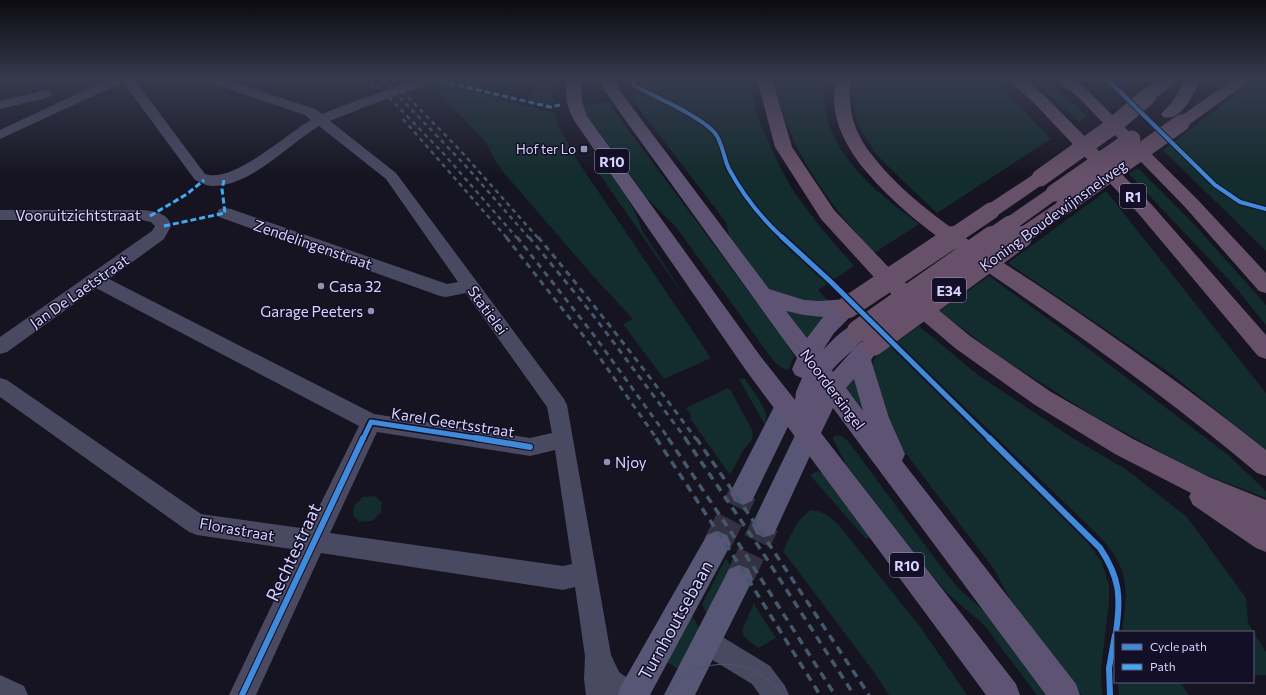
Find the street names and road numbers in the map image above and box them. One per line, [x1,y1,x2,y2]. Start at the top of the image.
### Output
road number: R10 [595,149,629,173]
street label: Koning Boudewijnsnelweg [976,156,1130,274]
road number: R1 [1120,184,1146,208]
street label: Vooruitzichtstraat [15,206,141,224]
street label: Zendelingenstraat [251,215,375,273]
street label: Jan De Laetstraat [26,250,132,332]
road number: E34 [932,278,966,302]
street label: Statielei [464,282,512,338]
street label: Noordersingel [797,345,869,433]
street label: Karel Geertsstraat [390,403,516,441]
street label: Rechtestraat [261,499,325,605]
street label: Florastraat [198,514,276,544]
road number: R10 [890,553,924,577]
street label: Turnhoutsebaan [633,556,717,684]

